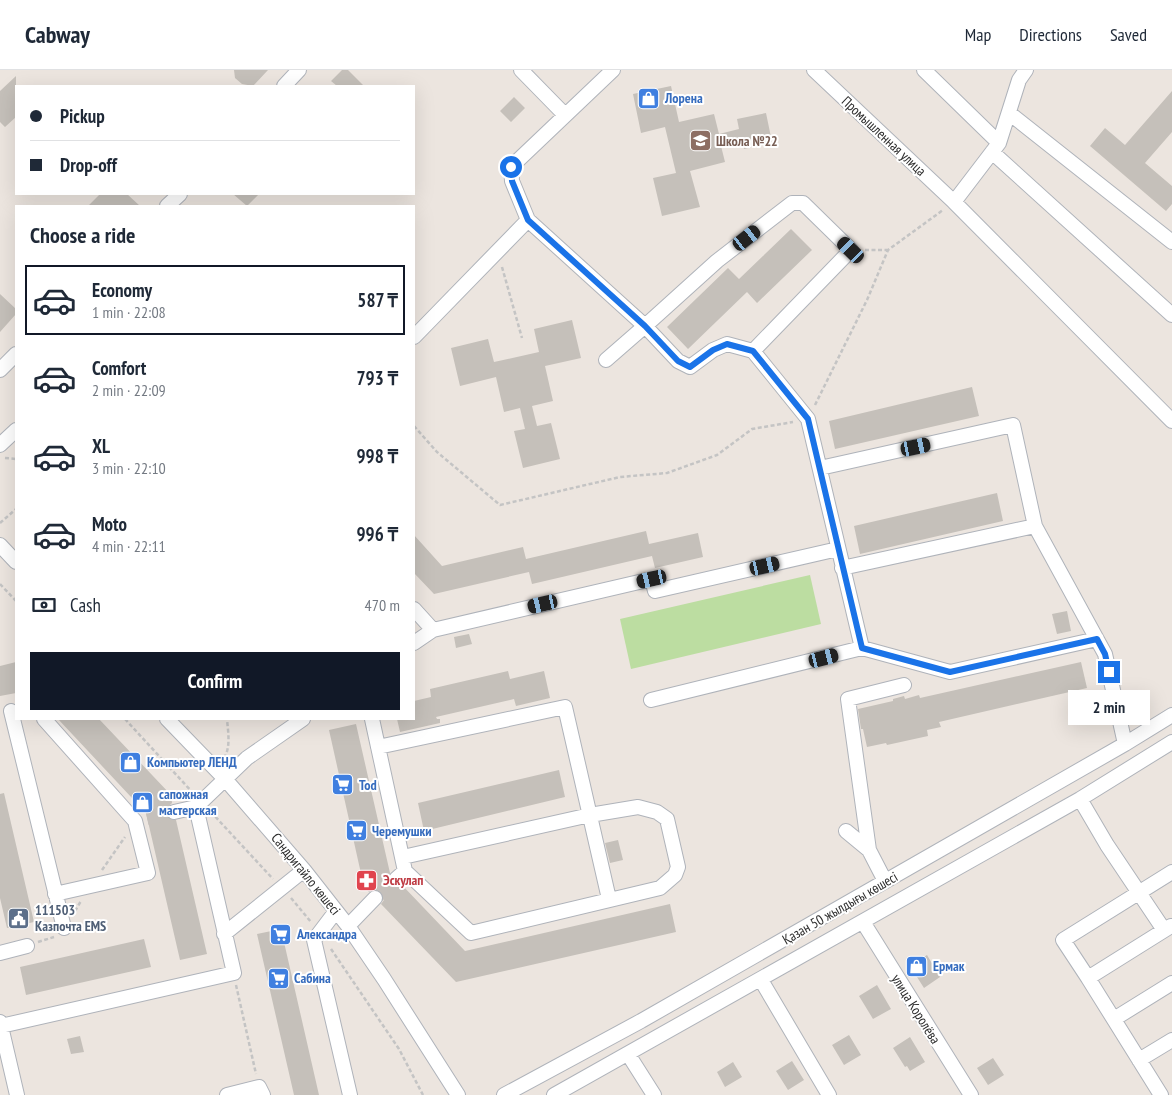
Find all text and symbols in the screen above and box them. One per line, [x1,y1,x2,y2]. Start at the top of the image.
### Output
text: Cabway [25,19,90,50]
text: Map [965,23,991,46]
text: Directions [1019,23,1082,46]
text: Saved [1110,23,1147,46]
shop icon: Лорена [637,86,661,110]
place label: Лорена [664,89,703,107]
street label: Промышленная улица [838,92,930,180]
text: Pickup [60,104,105,128]
school or university icon: Школа №22 [688,129,712,153]
place label: Школа №22 [716,132,778,150]
text: Drop-off [60,153,117,177]
route start [500,156,522,178]
text: Choose a ride [30,221,135,249]
car [730,223,763,253]
car [834,234,867,266]
icon: car [32,278,77,323]
text: Economy [92,278,152,302]
text: 587 ₸ [357,288,398,312]
text: 1 min · 22:08 [92,302,166,322]
icon: car [32,356,77,401]
text: Comfort [92,356,146,380]
text: 793 ₸ [356,366,398,390]
text: 2 min · 22:09 [92,380,166,400]
icon: car [32,434,77,479]
text: XL [92,434,110,458]
car [899,437,932,457]
text: 998 ₸ [356,444,398,468]
text: 3 min · 22:10 [92,458,166,478]
icon: car [32,512,77,557]
text: Moto [92,512,127,536]
text: 996 ₸ [356,522,398,546]
text: 4 min · 22:11 [92,536,166,556]
car [748,555,781,577]
car [635,568,668,590]
icon: cash [30,591,58,619]
text: Cash [70,593,101,617]
car [526,593,559,615]
text: 470 m [365,595,400,615]
car [807,647,840,669]
button: Confirm [30,652,400,710]
route end [1098,661,1120,683]
callout: 2 min [1068,690,1150,724]
text: 2 min [1093,697,1125,717]
shop icon: Компьютер ЛЕНД [119,750,143,774]
place label: Компьютер ЛЕНД [147,753,237,771]
supermarket icon: Tod [331,773,355,797]
place label: Tod [359,776,377,794]
place label: сапожная мастерская [159,785,217,819]
shop icon: сапожная мастерская [131,790,155,814]
supermarket icon: Черемушки [344,819,368,843]
place label: Черемушки [372,822,431,840]
street label: Сандригайло көшесі [267,829,345,919]
pharmacy icon: Эскулап [355,868,379,892]
street label: Қазан 50 жылдығы көшесі [779,868,901,948]
place label: Эскулап [383,871,423,889]
place label: 111503 Казпочта EMS [35,901,106,935]
public building icon: 111503 Казпочта EMS [7,906,31,930]
supermarket icon: Александра [269,922,293,946]
place label: Александра [296,925,357,943]
shop icon: Ермак [905,954,929,978]
place label: Ермак [933,957,965,975]
supermarket icon: Сабина [266,966,290,990]
place label: Сабина [294,969,331,987]
street label: улица Королёва [887,971,945,1047]

